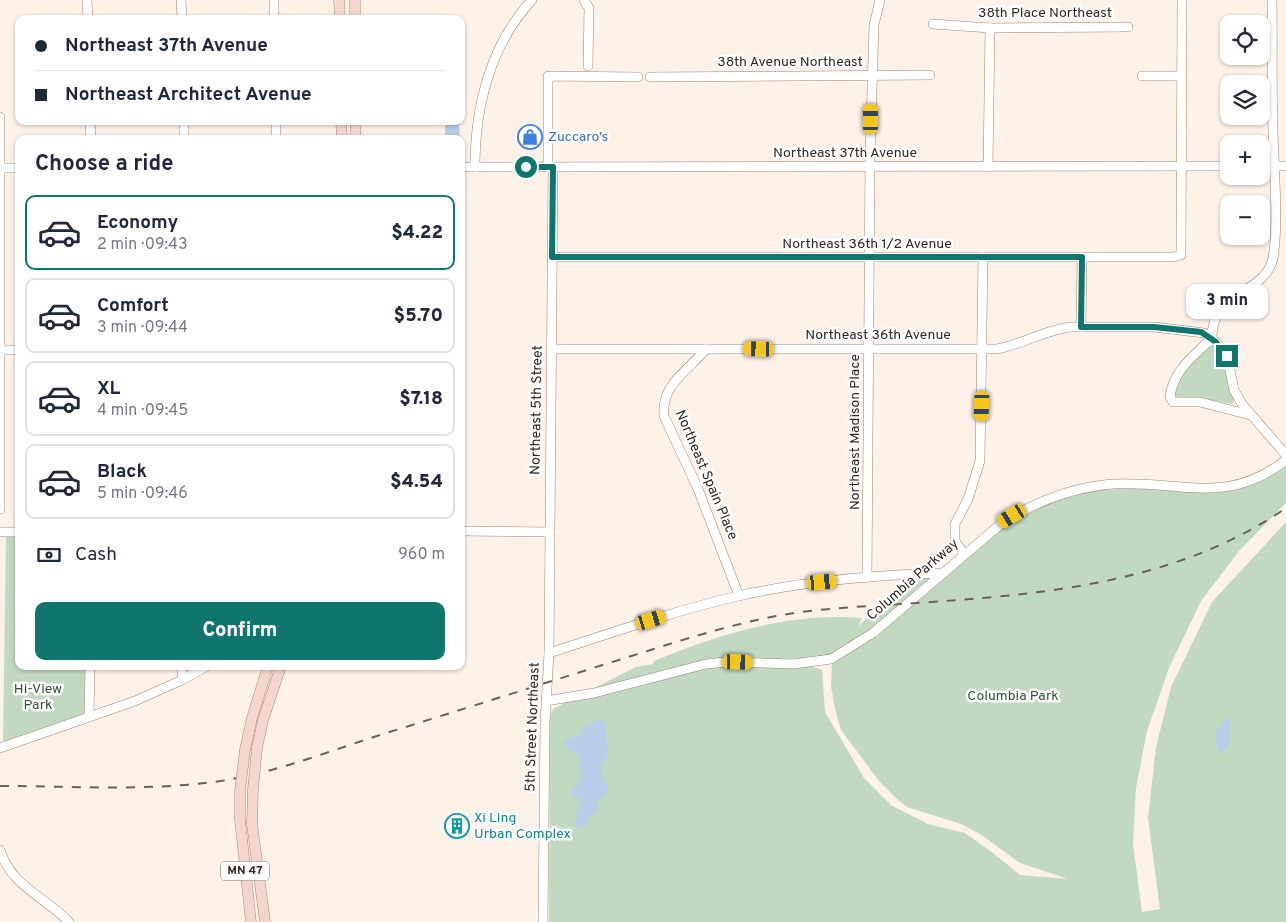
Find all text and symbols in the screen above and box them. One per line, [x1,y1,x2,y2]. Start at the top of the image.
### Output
street label: 38th Place Northeast [978,5,1112,22]
map controls [1220,15,1270,245]
button: locate [1220,15,1270,65]
text: Northeast 37th Avenue [65,34,268,58]
street label: 38th Avenue Northeast [717,54,863,71]
button: layers [1220,75,1270,125]
text: Northeast Architect Avenue [65,83,312,107]
car [863,104,878,134]
shop icon: Zuccaro’s [517,124,543,150]
place label: Zuccaro’s [548,129,608,146]
button: + [1220,135,1270,185]
street label: Northeast 37th Avenue [773,145,917,162]
text: Choose a ride [35,151,173,178]
route start [515,156,537,178]
button: − [1220,195,1270,245]
icon: car [37,210,82,255]
text: Economy [97,211,178,235]
text: $4.22 [391,221,443,245]
text: 2 min · 09:43 [97,235,188,255]
street label: Northeast 36th 1/2 Avenue [782,236,952,253]
callout: 3 min [1186,284,1268,318]
text: 3 min [1206,291,1248,311]
icon: car [37,293,82,338]
text: Comfort [97,294,169,318]
text: $5.70 [394,304,443,328]
text: 3 min · 09:44 [97,318,188,338]
street label: Northeast 36th Avenue [805,327,951,344]
car [743,341,774,357]
street label: Northeast 5th Street [527,345,547,475]
route end [1216,345,1238,367]
street label: Northeast Madison Place [847,354,864,510]
icon: car [37,376,82,421]
text: XL [97,377,120,401]
text: $7.18 [399,387,443,411]
car [973,391,990,421]
text: 4 min · 09:45 [97,401,188,421]
street label: Northeast Spain Place [671,407,741,543]
icon: car [37,459,82,504]
text: Black [97,460,147,484]
text: $4.54 [390,470,443,494]
text: 5 min · 09:46 [97,484,188,504]
car [995,502,1028,530]
street label: Columbia Parkway [864,536,962,624]
icon: cash [35,541,63,569]
text: Cash [75,543,117,567]
text: 960 m [398,545,445,565]
car [806,573,837,591]
button: Confirm [35,602,445,660]
car [634,608,667,632]
car [722,654,753,670]
street label: 5th Street Northeast [522,662,544,792]
park label: Hi-View Park [14,681,62,714]
park label: Columbia Park [967,688,1059,705]
place label: Xi Ling Urban Complex [474,810,571,843]
building icon: Xi Ling Urban Complex [444,813,470,839]
road number: MN 47 [221,861,269,880]

